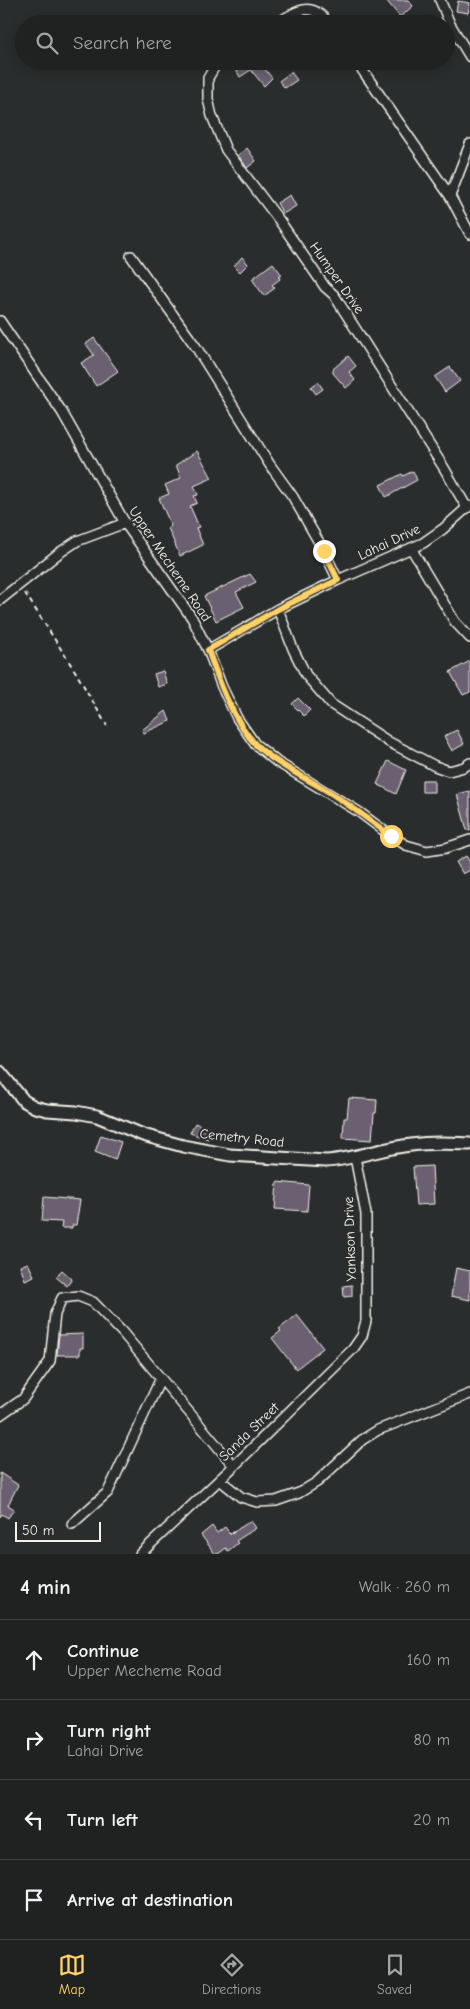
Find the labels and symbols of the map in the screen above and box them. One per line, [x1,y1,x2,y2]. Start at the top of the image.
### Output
street label: Humper Drive [306,239,368,317]
street label: Upper Mecheme Road [125,503,215,625]
street label: Lahai Drive [355,520,423,564]
route end [313,540,336,563]
route start [380,825,403,848]
street label: Cemetry Road [199,1125,285,1151]
street label: Yankson Drive [340,1196,360,1282]
street label: Sanda Street [215,1398,283,1465]
scale bar [15,1519,101,1542]

